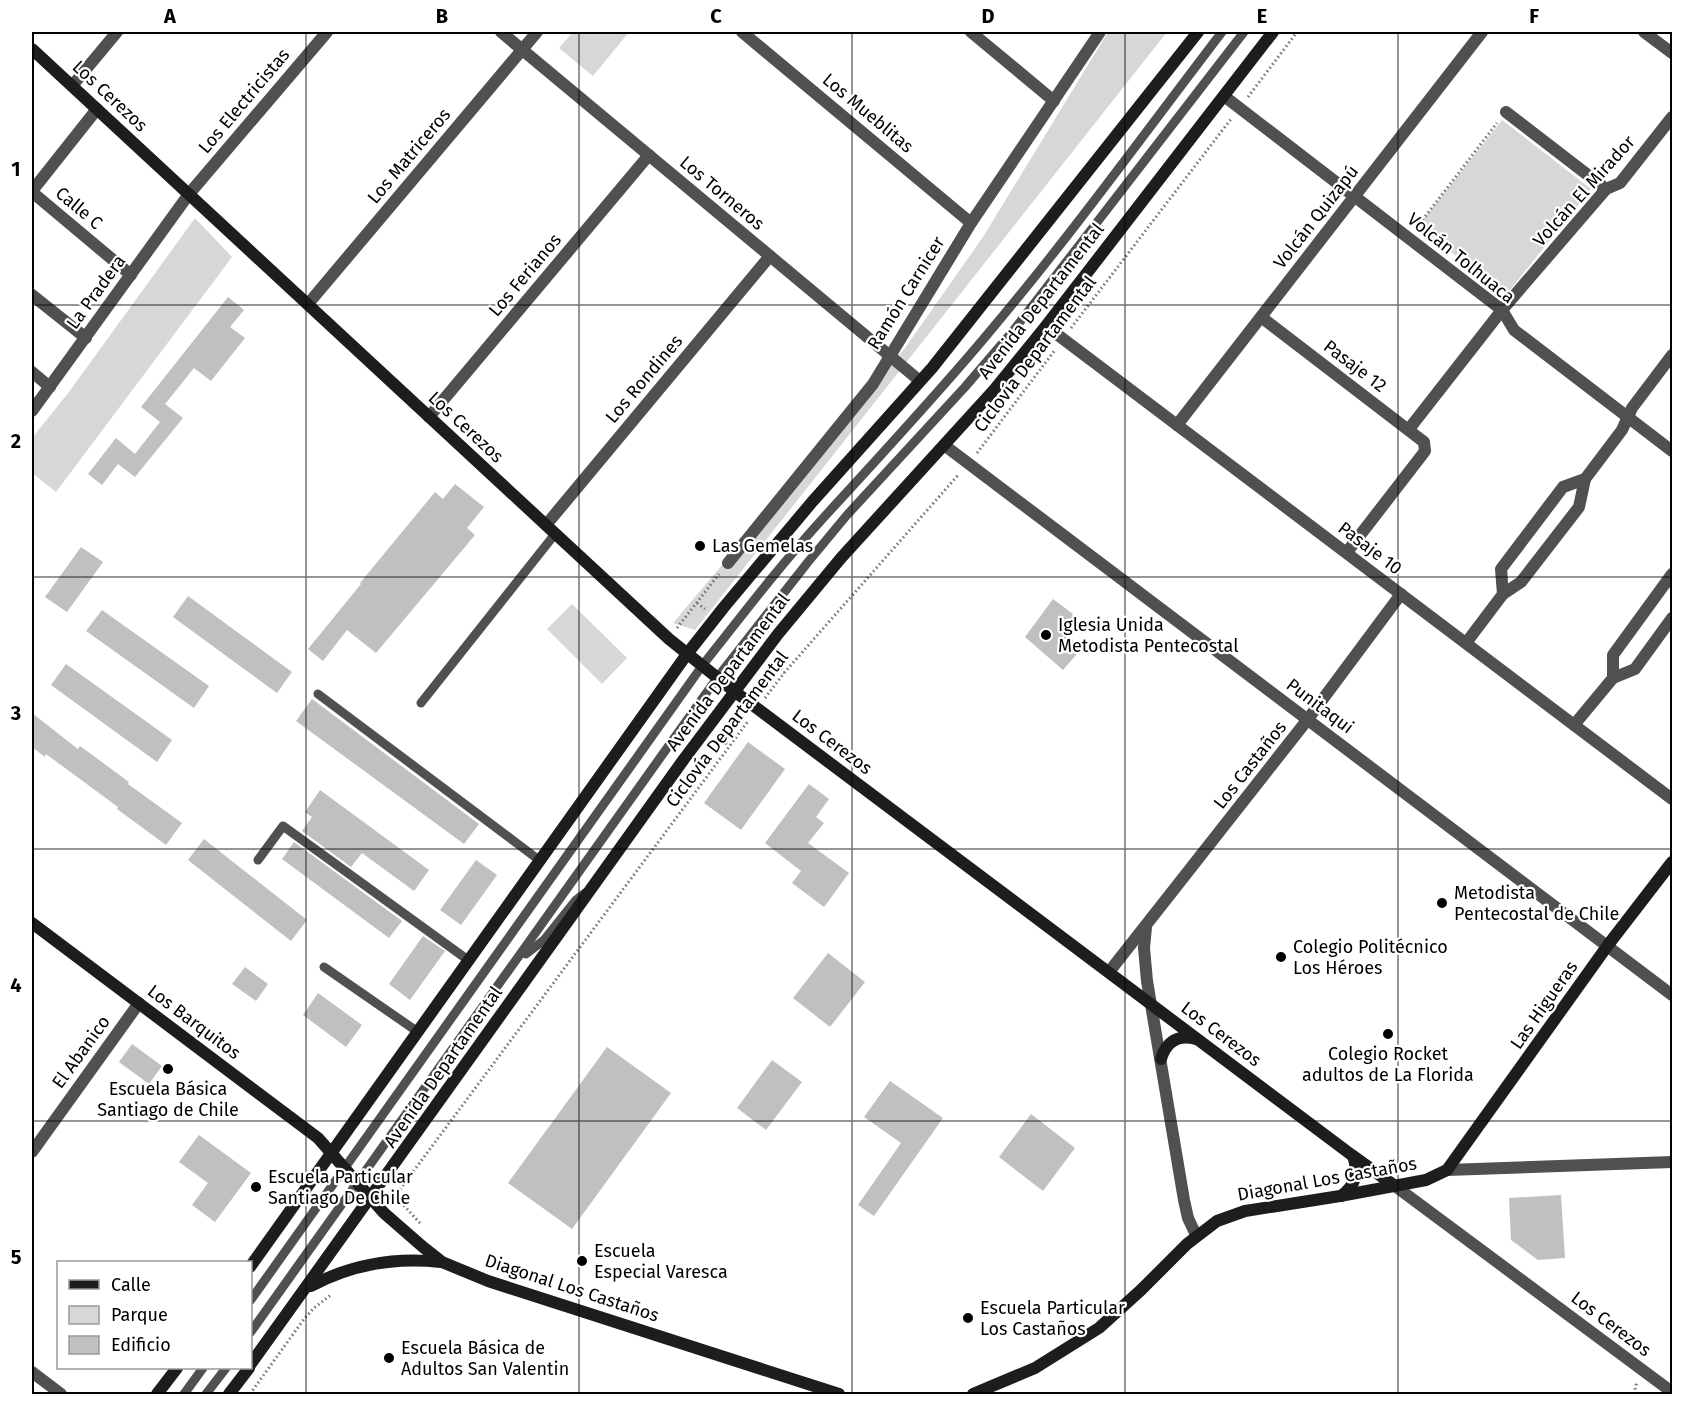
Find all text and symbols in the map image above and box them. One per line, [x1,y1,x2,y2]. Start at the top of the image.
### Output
text: A [163,4,177,28]
text: B [436,4,448,28]
text: C [710,4,722,28]
text: D [981,4,995,28]
text: E [1257,4,1267,28]
text: F [1529,4,1539,28]
street label: Los Electricistas [194,44,294,158]
street label: Los Cerezos [68,56,152,136]
street label: Los Mueblitas [818,69,918,157]
street label: Los Matriceros [363,104,455,208]
street label: Volcán El Mirador [1528,131,1640,251]
street label: Los Torneros [675,151,769,235]
text: 1 [11,157,21,181]
street label: Volcán Quizapú [1269,161,1363,273]
street label: Calle C [51,182,107,234]
street label: Volcán Tolhuaca [1403,208,1519,308]
street label: Avenida Departamental [973,219,1109,383]
street label: Los Ferianos [484,229,566,321]
street label: Ramón Carnicer [862,232,950,354]
street label: La Pradera [62,251,130,333]
street label: Ciclovía Departamental [969,272,1101,436]
street label: Los Rondines [601,330,687,428]
street label: Pasaje 12 [1319,335,1391,397]
street label: Los Cerezos [424,387,508,467]
text: 2 [11,429,21,453]
street label: Pasaje 10 [1334,517,1406,579]
place label: Las Gemelas [712,535,813,557]
marker: Las Gemelas [693,539,707,553]
street label: Avenida Departamental [662,589,794,755]
place label: Iglesia Unida Metodista Pentecostal [1058,614,1238,657]
marker: Iglesia Unida Metodista Pentecostal [1039,628,1053,642]
street label: Ciclovía Departamental [661,647,793,811]
street label: Punitaqui [1282,674,1358,738]
text: 3 [10,701,21,725]
street label: Los Cerezos [788,705,876,779]
street label: Los Castaños [1209,717,1291,813]
place label: Metodista Pentecostal de Chile [1454,882,1619,925]
marker: Metodista Pentecostal de Chile [1435,896,1449,910]
place label: Colegio Politécnico Los Héroes [1293,936,1448,979]
marker: Colegio Politécnico Los Héroes [1274,950,1288,964]
street label: Las Higueras [1506,957,1582,1053]
text: 4 [10,973,22,997]
street label: Los Barquitos [143,980,245,1064]
street label: Avenida Departamental [379,982,507,1152]
street label: Los Cerezos [1177,997,1265,1071]
street label: El Abanico [47,1011,115,1093]
marker: Colegio Rocket adultos de La Florida [1381,1027,1395,1041]
place label: Colegio Rocket adultos de La Florida [1302,1043,1474,1086]
marker: Escuela Básica Santiago de Chile [161,1062,175,1076]
place label: Escuela Básica Santiago de Chile [97,1078,239,1121]
street label: Diagonal Los Castaños [1236,1152,1418,1206]
place label: Escuela Particular Santiago De Chile [268,1166,413,1209]
marker: Escuela Particular Santiago De Chile [249,1180,263,1194]
place label: Escuela Especial Varesca [594,1240,728,1283]
text: 5 [11,1245,22,1269]
street label: Diagonal Los Castaños [482,1249,662,1327]
marker: Escuela Especial Varesca [575,1254,589,1268]
legend [57,1261,252,1369]
text: Calle [111,1274,151,1296]
street label: Los Cerezos [1567,1287,1655,1361]
place label: Escuela Particular Los Castaños [980,1297,1125,1340]
text: Parque [111,1304,168,1326]
marker: Escuela Particular Los Castaños [961,1311,975,1325]
text: Edificio [111,1334,171,1356]
place label: Escuela Básica de Adultos San Valentin [401,1337,569,1380]
marker: Escuela Básica de Adultos San Valentin [382,1351,396,1365]

